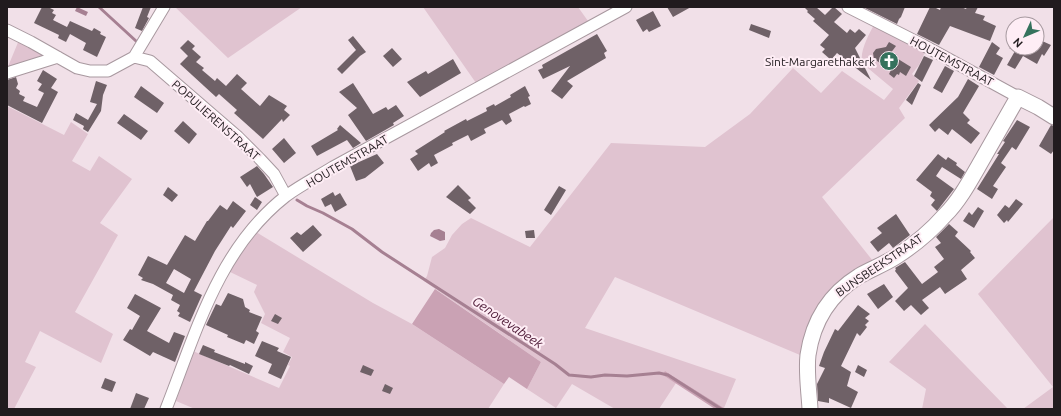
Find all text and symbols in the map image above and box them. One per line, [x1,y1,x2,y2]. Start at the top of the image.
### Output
north arrow [1005,16,1045,56]
street label: HOUTEMSTRAAT [908,34,996,89]
text: N [1011,36,1025,50]
church icon: Sint-Margarethakerk [878,50,900,72]
place label: Sint-Margarethakerk [765,55,875,68]
street label: POPULIERENSTRAAT [170,77,263,163]
street label: HOUTEMSTRAAT [304,132,391,190]
street label: BUNSBEEKSTRAAT [833,231,925,299]
water label: Genovevabeek [470,293,546,351]

